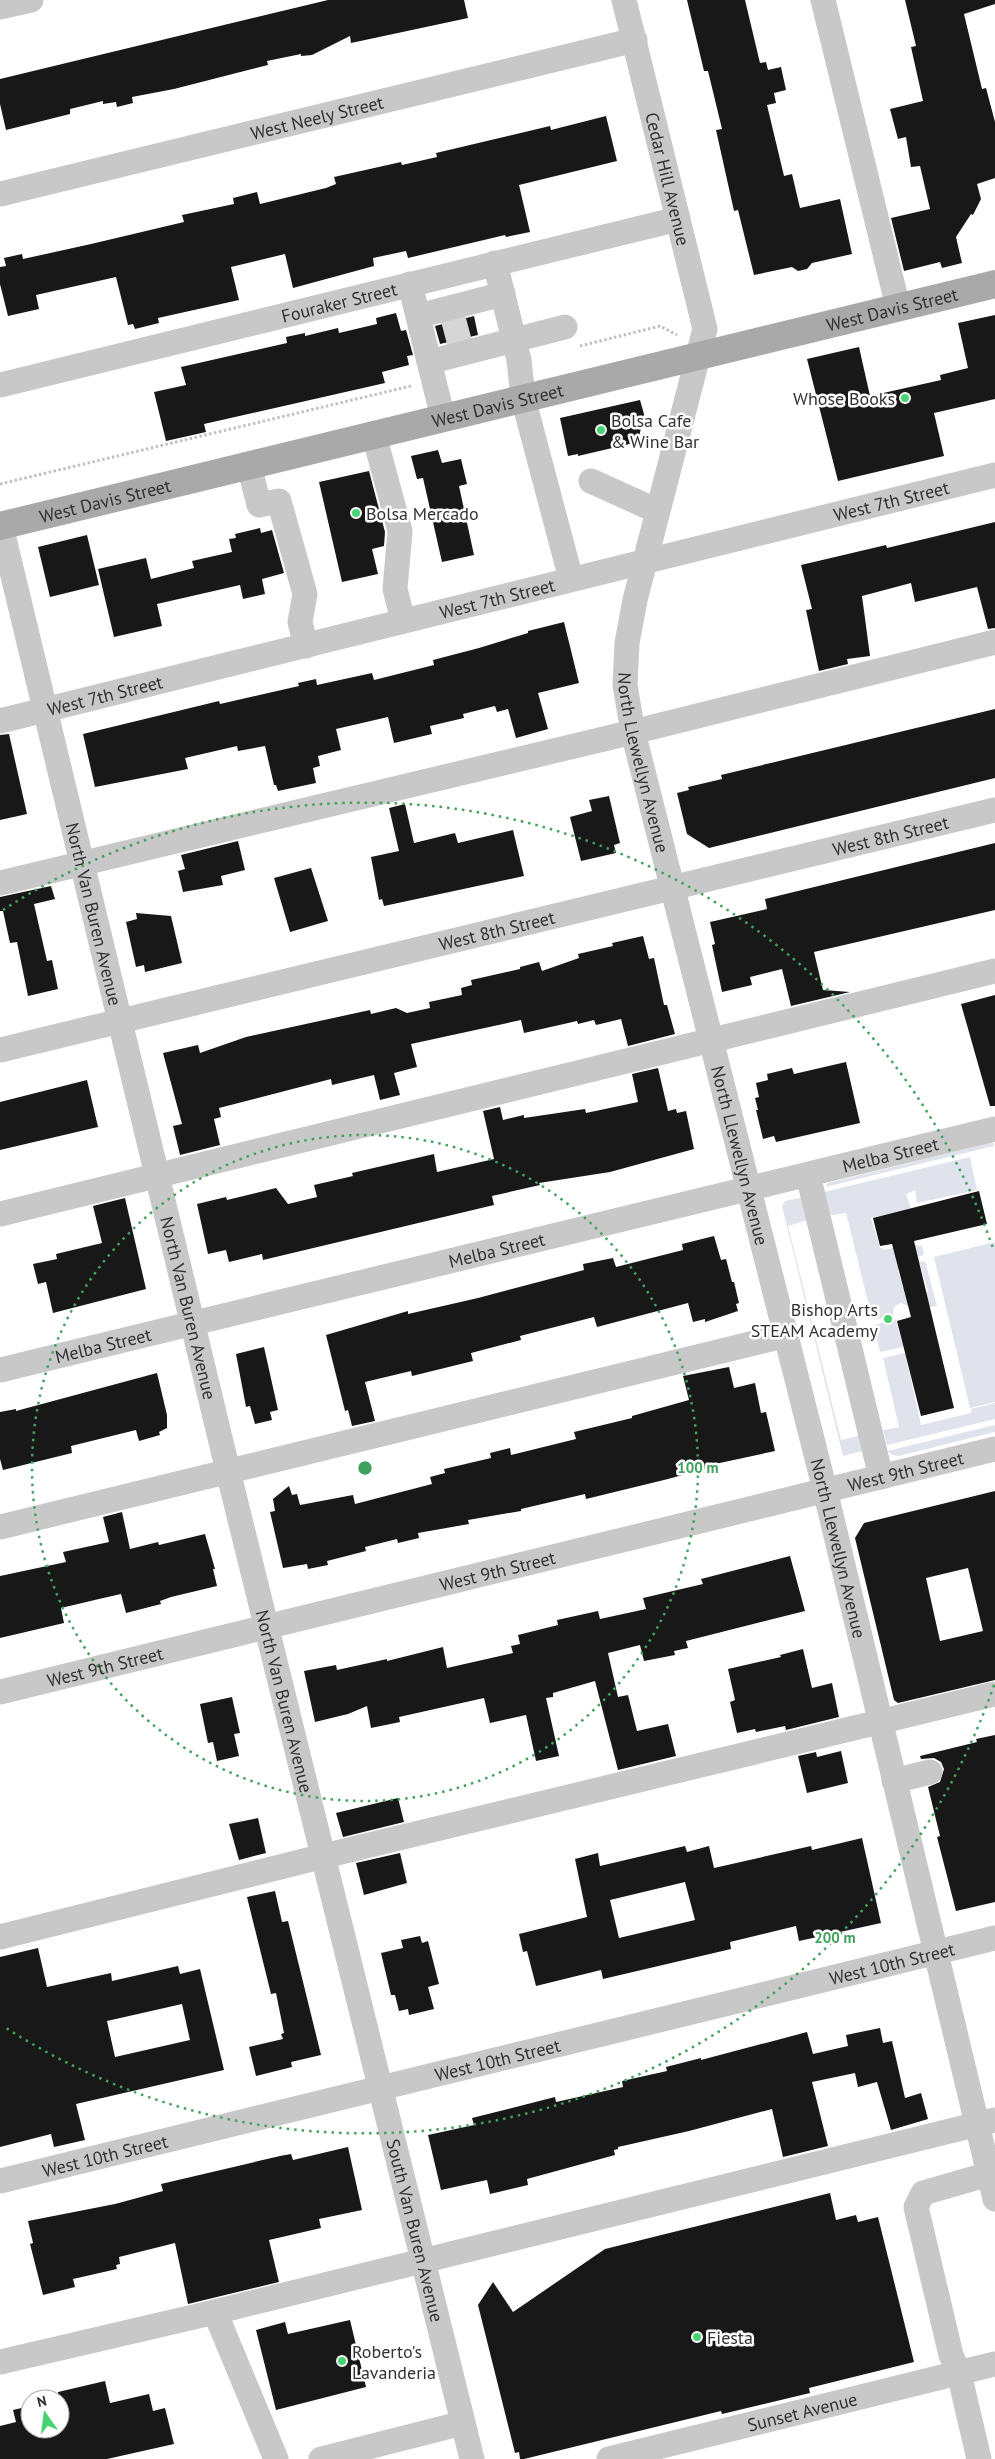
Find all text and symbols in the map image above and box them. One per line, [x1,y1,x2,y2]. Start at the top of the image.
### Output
street label: West Neely Street [248,90,386,144]
street label: Cedar Hill Avenue [641,110,695,248]
street label: Fouraker Street [279,277,399,327]
street label: West Davis Street [824,282,960,336]
street label: West Davis Street [429,378,566,432]
place label: Whose Books [793,387,895,410]
marker: Whose Books [899,392,911,404]
place label: Bolsa Cafe & Wine Bar [611,409,699,453]
marker: Bolsa Cafe & Wine Bar [595,424,607,436]
street label: West Davis Street [37,473,173,528]
street label: West 7th Street [831,475,951,526]
place label: Bolsa Mercado [366,502,479,525]
marker: Bolsa Mercado [350,507,362,519]
street label: West 7th Street [437,573,557,623]
street label: West 7th Street [45,670,165,720]
street label: North Llewellyn Avenue [614,672,675,855]
street label: West 8th Street [830,810,951,860]
street label: North Van Buren Avenue [61,820,127,1008]
street label: West 8th Street [436,905,557,955]
street label: North Llewellyn Avenue [706,1063,774,1248]
street label: Melba Street [840,1132,941,1177]
street label: North Van Buren Avenue [156,1214,222,1402]
street label: Melba Street [446,1227,547,1272]
place label: Bishop Arts STEAM Academy [751,1298,879,1342]
marker: Bishop Arts STEAM Academy [882,1313,894,1325]
street label: Melba Street [53,1322,153,1368]
street label: West 9th Street [845,1446,966,1496]
street label: North Llewellyn Avenue [806,1456,872,1640]
text: 100 m [677,1458,719,1477]
centre of rings [356,1459,374,1477]
street label: West 9th Street [437,1545,558,1596]
street label: North Van Buren Avenue [251,1607,318,1795]
street label: West 9th Street [45,1641,165,1692]
text: 200 m [814,1928,856,1947]
street label: West 10th Street [827,1937,957,1990]
street label: West 10th Street [432,2033,562,2086]
street label: West 10th Street [40,2129,170,2182]
street label: South Van Buren Avenue [382,2136,449,2324]
place label: Fiesta [707,2326,753,2349]
marker: Fiesta [691,2331,703,2343]
place label: Roberto's Lavanderia [352,2340,436,2384]
marker: Roberto's Lavanderia [336,2355,348,2367]
street label: Sunset Avenue [745,2387,860,2436]
north arrow [20,2389,70,2439]
text: N [35,2392,48,2411]

